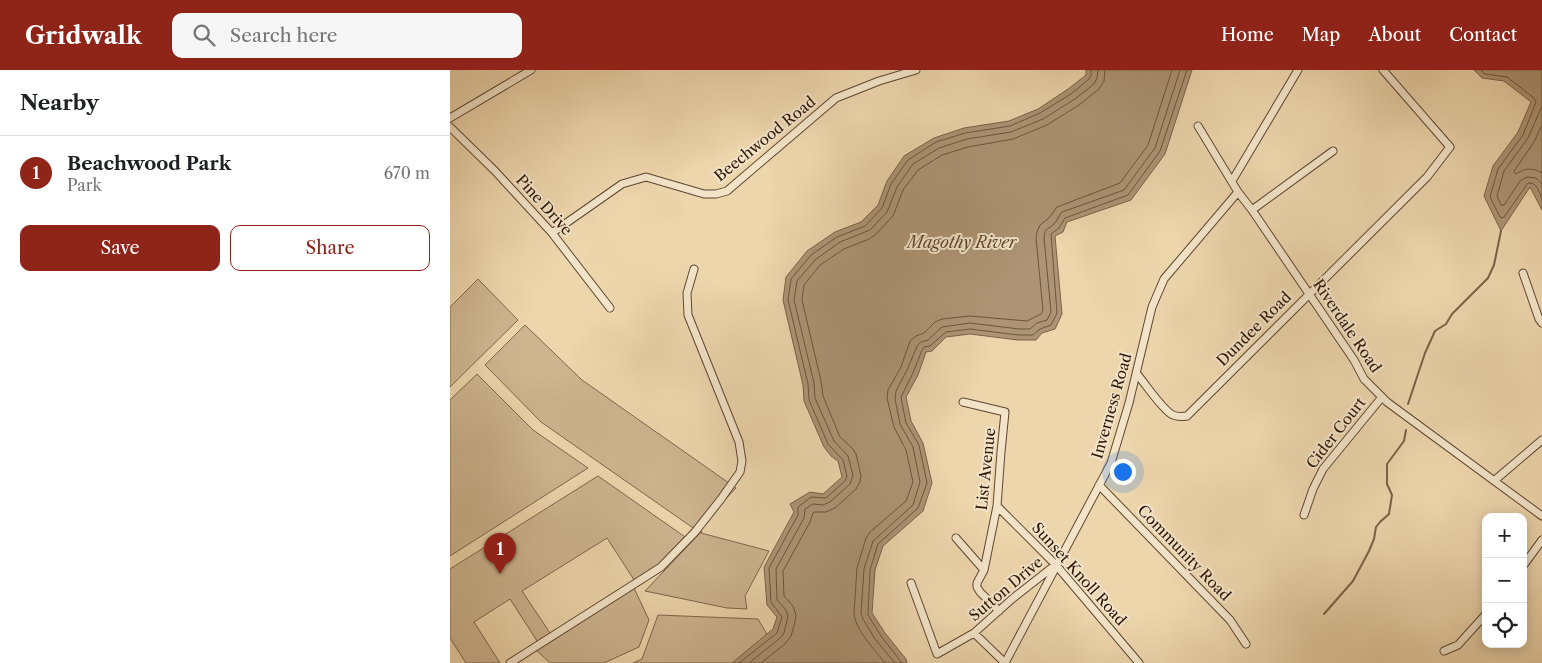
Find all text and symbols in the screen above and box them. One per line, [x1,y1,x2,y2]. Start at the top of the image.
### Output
search box [172,13,522,58]
text: Gridwalk [25,21,142,50]
icon: search [190,21,218,49]
text: Search here [230,24,338,47]
text: Home [1221,24,1274,46]
text: Map [1302,24,1340,46]
text: About [1368,24,1421,46]
text: Contact [1449,24,1517,46]
text: Nearby [20,90,99,115]
street label: Beechwood Road [710,92,819,185]
text: Beachwood Park [67,152,231,175]
text: 1 [32,163,40,183]
text: 670 m [384,163,430,183]
street label: Pine Drive [512,170,577,239]
text: Park [67,175,102,195]
button: Save [20,225,220,271]
button: Share [230,225,430,271]
water label: Magothy River [905,232,1018,252]
street label: Riverdale Road [1309,275,1386,376]
street label: Dundee Road [1212,287,1295,370]
street label: Inverness Road [1087,351,1136,461]
street label: Cider Court [1302,393,1370,472]
street label: List Avenue [972,427,999,511]
your location [1110,459,1136,485]
street label: Community Road [1134,501,1235,605]
map controls [1482,513,1527,648]
button: + [1482,513,1527,558]
street label: Sunset Knoll Road [1028,518,1131,629]
pin: 1 [484,533,516,574]
street label: Sutton Drive [965,552,1046,625]
button: − [1482,558,1527,603]
button: locate [1482,603,1527,648]

